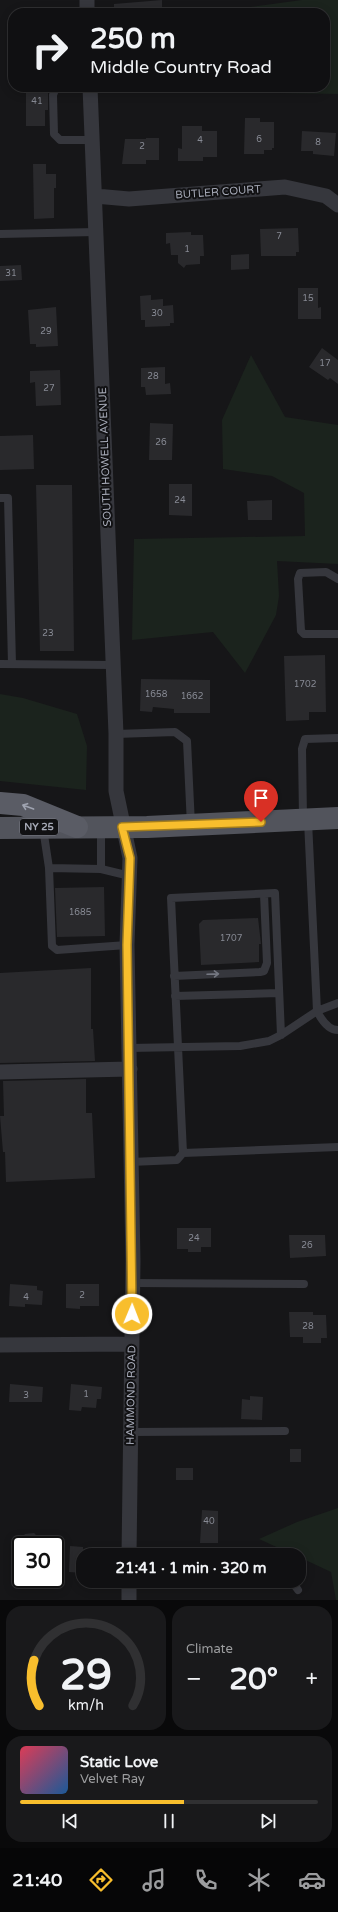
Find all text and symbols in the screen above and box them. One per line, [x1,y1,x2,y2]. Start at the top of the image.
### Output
text: 250 m [90,22,176,56]
icon: right [24,24,76,76]
text: Middle Country Road [90,56,272,78]
house number: 41 [31,96,43,107]
house number: 6 [256,134,262,145]
house number: 4 [197,135,203,146]
house number: 8 [315,137,321,148]
house number: 2 [139,141,145,152]
street label: BUTLER COURT [175,182,262,201]
house number: 7 [276,231,282,242]
house number: 1 [184,244,190,255]
house number: 31 [5,268,17,279]
house number: 15 [302,293,314,304]
house number: 30 [151,308,163,319]
house number: 29 [40,326,52,337]
house number: 17 [319,358,331,369]
house number: 28 [147,371,159,382]
house number: 27 [43,383,55,394]
street label: SOUTH HOWELL AVENUE [96,387,114,527]
house number: 26 [155,437,167,448]
house number: 24 [174,495,186,506]
house number: 23 [42,628,54,639]
house number: 1702 [294,679,316,690]
house number: 1658 [145,689,168,700]
house number: 1662 [181,691,203,702]
pin [244,781,278,822]
icon: arrive [250,787,272,809]
one-way arrow [22,803,35,810]
road number: NY 25 [20,819,58,835]
house number: 1685 [69,907,92,918]
house number: 1707 [220,933,243,944]
one-way arrow [206,971,219,978]
house number: 24 [188,1233,200,1244]
house number: 26 [301,1240,313,1251]
house number: 2 [79,1290,85,1301]
house number: 4 [23,1292,29,1303]
position arrow [111,1293,153,1335]
house number: 28 [302,1321,314,1332]
street label: HAMMOND ROAD [124,1345,138,1445]
house number: 1 [83,1389,89,1400]
house number: 3 [23,1390,29,1401]
house number: 40 [203,1516,215,1527]
speed limit sign: 30 [12,1536,64,1588]
text: 21:41 · 1 min · 320 m [116,1559,266,1577]
text: Climate [186,1641,233,1657]
text: 29 [60,1651,112,1701]
text: 20° [229,1661,278,1698]
text: − [186,1666,202,1692]
text: + [306,1666,318,1692]
text: km/h [68,1697,104,1714]
text: Static Love [80,1753,158,1771]
text: Velvet Ray [80,1771,145,1787]
icon: previous [59,1810,81,1832]
icon: pause [158,1810,180,1832]
icon: next [257,1810,279,1832]
icon: directions [87,1866,115,1894]
icon: music [140,1866,168,1894]
icon: phone [192,1866,220,1894]
icon: climate [245,1866,273,1894]
icon: car [298,1866,326,1894]
text: 21:40 [12,1869,62,1891]

